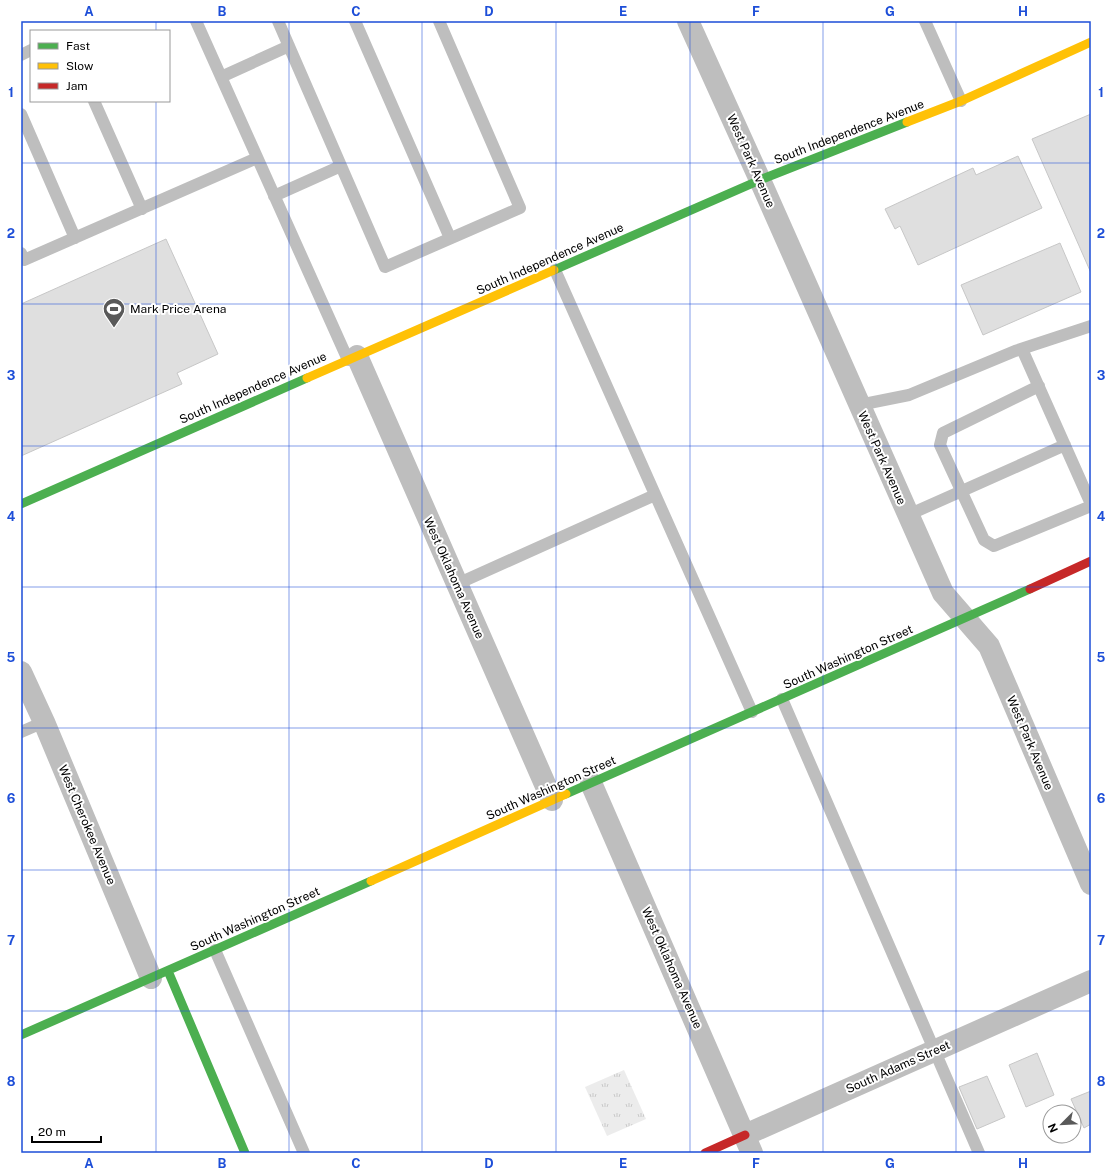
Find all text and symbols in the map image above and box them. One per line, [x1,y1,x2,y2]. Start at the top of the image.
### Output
text: A [84,4,94,19]
text: B [218,4,227,19]
text: C [351,4,361,19]
text: D [484,4,494,19]
text: E [619,4,627,19]
text: F [752,4,760,19]
text: G [885,4,895,19]
text: H [1018,4,1028,19]
legend [30,30,170,102]
text: Fast [66,39,91,53]
text: Slow [66,59,94,73]
text: Jam [66,79,88,93]
text: 1 [8,85,14,100]
text: 1 [1098,85,1104,100]
street label: South Independence Avenue [772,97,926,167]
street label: West Park Avenue [724,112,778,210]
street label: South Independence Avenue [474,220,626,298]
text: 2 [7,226,15,241]
text: 2 [1097,226,1105,241]
sports icon: Mark Price Arena [101,296,127,329]
place label: Mark Price Arena [130,302,226,316]
street label: South Independence Avenue [177,349,329,427]
text: 3 [7,368,16,383]
text: 3 [1097,368,1106,383]
street label: West Park Avenue [855,409,909,507]
text: 4 [7,509,16,524]
text: 4 [1097,509,1106,524]
street label: West Oklahoma Avenue [421,515,487,641]
street label: South Washington Street [781,622,915,692]
text: 5 [7,650,16,665]
text: 5 [1097,650,1106,665]
street label: West Park Avenue [1004,694,1056,792]
street label: South Washington Street [484,753,618,823]
street label: West Cherokee Avenue [55,763,119,887]
text: 6 [7,791,16,806]
text: 6 [1097,791,1106,806]
street label: South Washington Street [188,884,322,954]
street label: West Oklahoma Avenue [639,905,705,1031]
text: 7 [7,933,15,948]
text: 7 [1097,933,1105,948]
street label: South Adams Street [844,1038,953,1096]
text: 8 [7,1074,16,1089]
text: 8 [1097,1074,1106,1089]
north arrow [1042,1104,1082,1144]
scale bar [32,1118,101,1144]
text: N [1046,1122,1060,1134]
text: 20 m [38,1125,66,1139]
text: A [84,1156,94,1171]
text: B [218,1156,227,1171]
text: C [351,1156,361,1171]
text: D [484,1156,494,1171]
text: E [619,1156,627,1171]
text: F [752,1156,760,1171]
text: G [885,1156,895,1171]
text: H [1018,1156,1028,1171]

